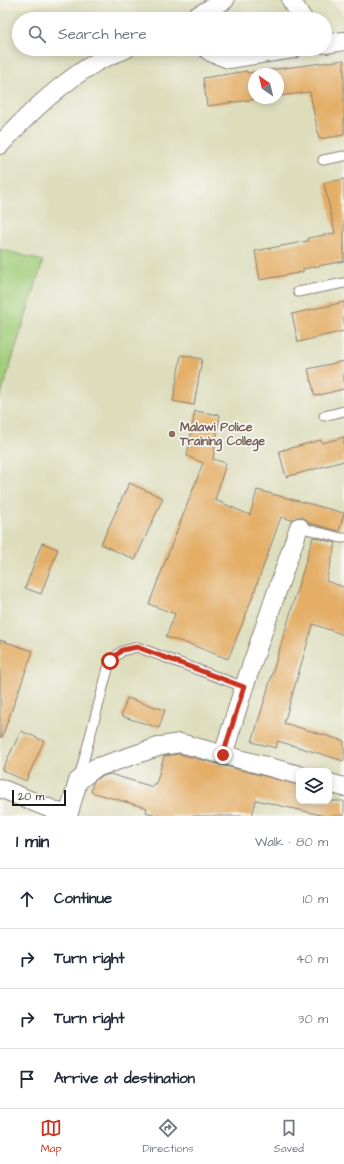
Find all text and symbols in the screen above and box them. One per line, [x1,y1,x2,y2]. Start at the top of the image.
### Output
search box [12,12,332,56]
icon: search [26,23,48,45]
text: Search here [58,24,147,45]
north arrow [248,68,284,104]
place label: Malawi Police Training College [179,419,266,452]
marker: Malawi Police Training College [167,429,177,439]
route start [101,652,119,670]
route end [214,746,232,764]
map controls [296,768,332,804]
button: layers [296,768,332,804]
scale bar [12,788,66,807]
text: 20 m [18,789,44,804]
text: 1 min [16,830,49,854]
text: Walk · 80 m [255,833,328,851]
icon: ahead [16,888,38,910]
text: Continue [54,888,112,909]
text: 10 m [303,890,328,908]
icon: right [16,948,38,970]
text: Turn right [54,948,125,969]
text: 40 m [296,950,328,968]
icon: right [16,1008,38,1030]
text: Turn right [54,1008,125,1029]
text: 30 m [298,1010,328,1028]
icon: arrive [16,1068,38,1090]
text: Arrive at destination [54,1068,195,1089]
tab: Map [40,1117,62,1156]
tab: Directions [142,1117,194,1156]
tab: Saved [274,1117,304,1156]

